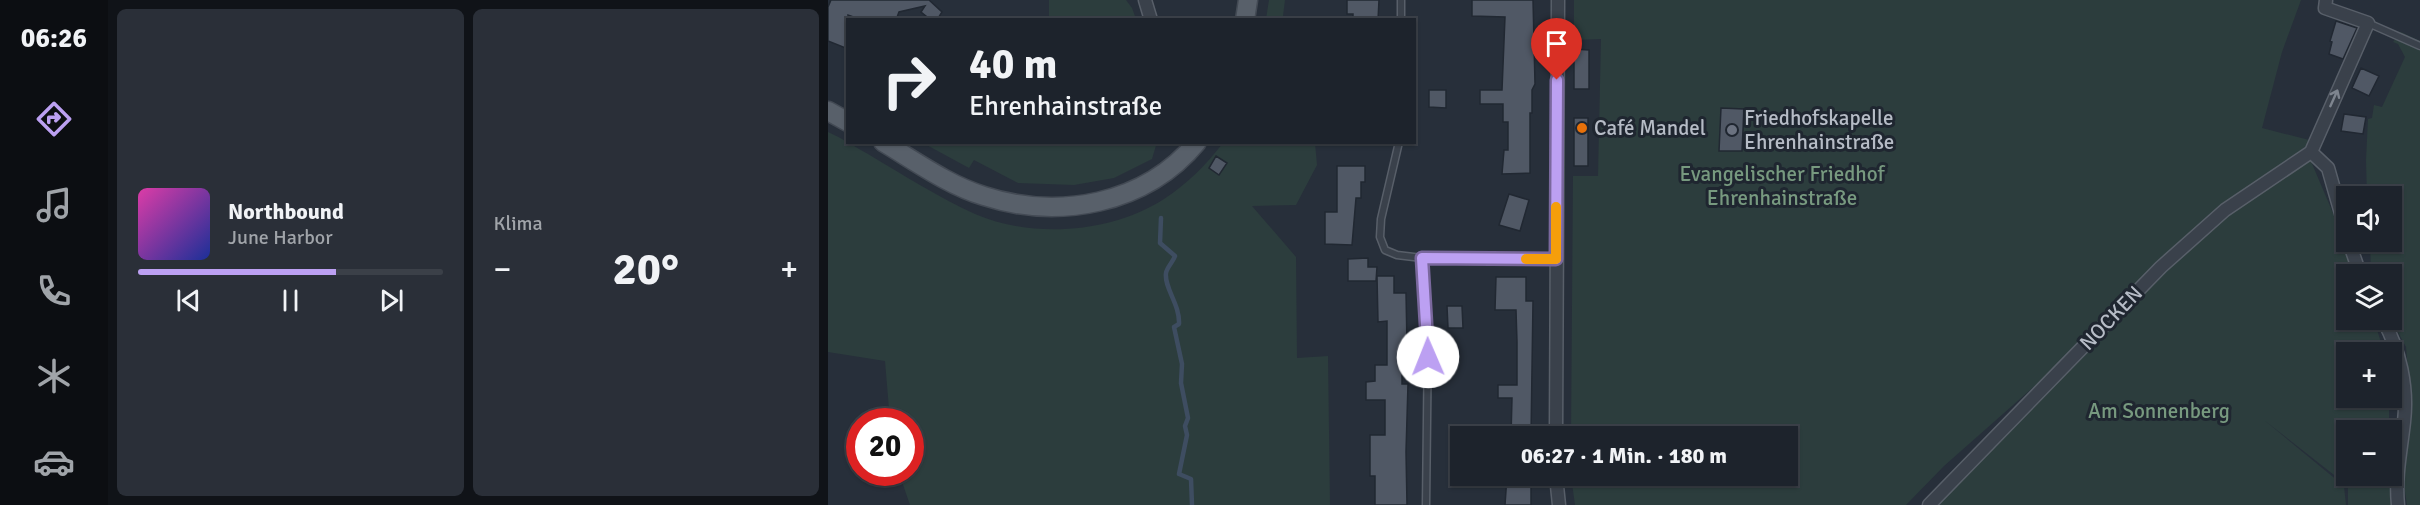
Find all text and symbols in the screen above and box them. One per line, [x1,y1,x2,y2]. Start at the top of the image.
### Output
pin [1531,18,1582,80]
text: 06:26 [21,22,87,55]
icon: arrive [1540,27,1573,60]
text: 40 m [969,39,1058,90]
icon: right [870,42,948,120]
text: Ehrenhainstraße [969,90,1162,123]
one-way arrow [2329,90,2341,108]
icon: directions [33,98,75,140]
place label: Friedhofskapelle Ehrenhainstraße [1744,105,1894,155]
place label: Café Mandel [1594,115,1706,141]
marker: Café Mandel [1575,121,1589,135]
marker: Friedhofskapelle Ehrenhainstraße [1725,123,1739,137]
park label: Evangelischer Friedhof Ehrenhainstraße [1679,161,1885,211]
icon: music [33,184,75,226]
map controls [2336,186,2402,486]
button: sound [2336,186,2402,252]
text: Northbound [228,198,344,225]
text: Klima [494,211,543,236]
text: June Harbor [228,225,333,250]
text: 20° [612,242,679,297]
text: − [494,249,511,290]
text: + [780,249,798,290]
button: layers [2336,264,2402,330]
icon: phone [33,270,75,312]
street label: NOCKEN [2074,280,2148,356]
icon: previous [172,284,205,317]
icon: pause [274,284,307,317]
icon: next [375,284,408,317]
position arrow [1396,325,1460,389]
button: + [2336,342,2402,408]
icon: climate [33,355,75,397]
park label: Am Sonnenberg [2088,398,2230,424]
speed limit sign: 20 [846,408,924,486]
button: − [2336,420,2402,486]
icon: car [33,441,75,483]
text: 06:27 · 1 Min. · 180 m [1521,442,1727,469]

